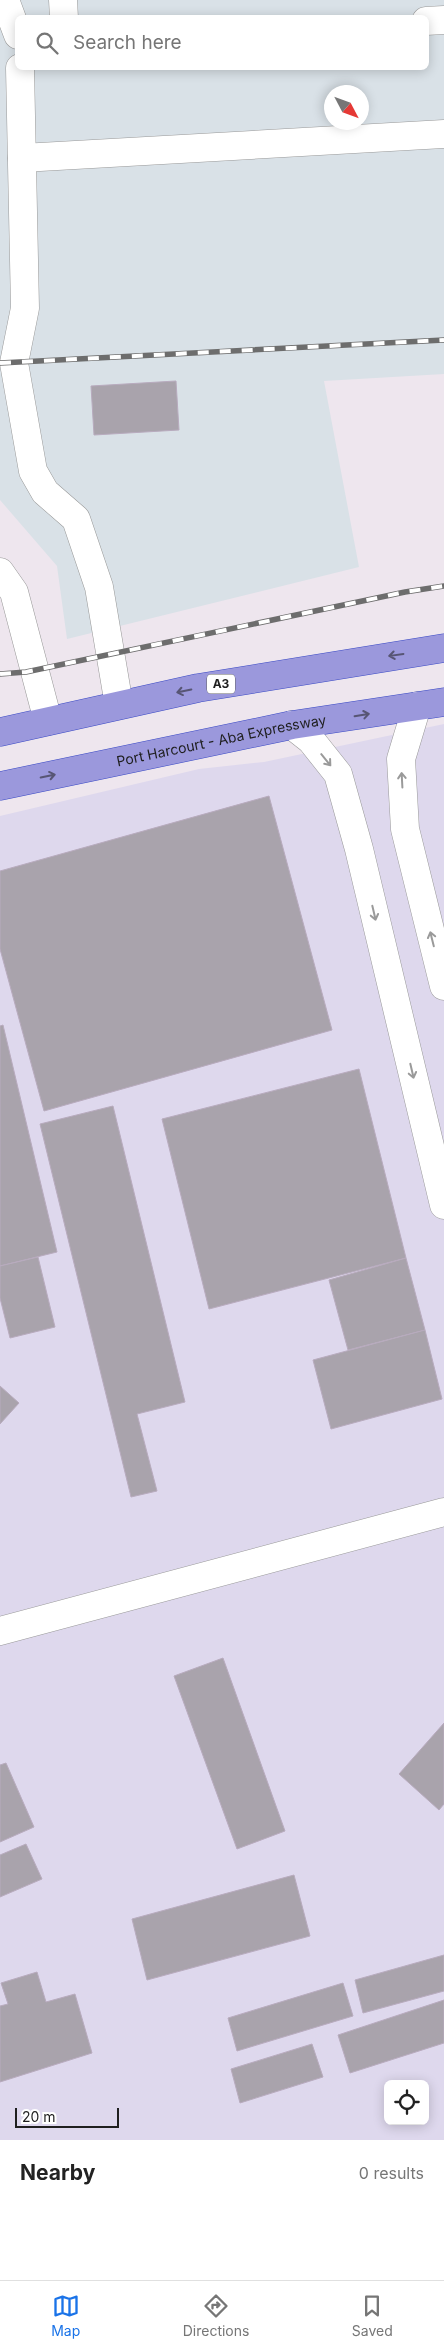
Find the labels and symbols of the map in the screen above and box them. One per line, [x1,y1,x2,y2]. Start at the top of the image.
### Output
north arrow [324,85,369,130]
one-way arrow [388,650,404,660]
road number: A3 [207,674,235,694]
one-way arrow [176,687,192,696]
one-way arrow [353,709,369,719]
street label: Port Harcourt - Aba Expressway [115,711,327,769]
one-way arrow [321,753,332,766]
one-way arrow [39,771,55,780]
one-way arrow [398,772,407,788]
one-way arrow [370,905,379,921]
one-way arrow [427,932,436,948]
one-way arrow [408,1063,417,1079]
scale bar [15,2105,119,2128]

